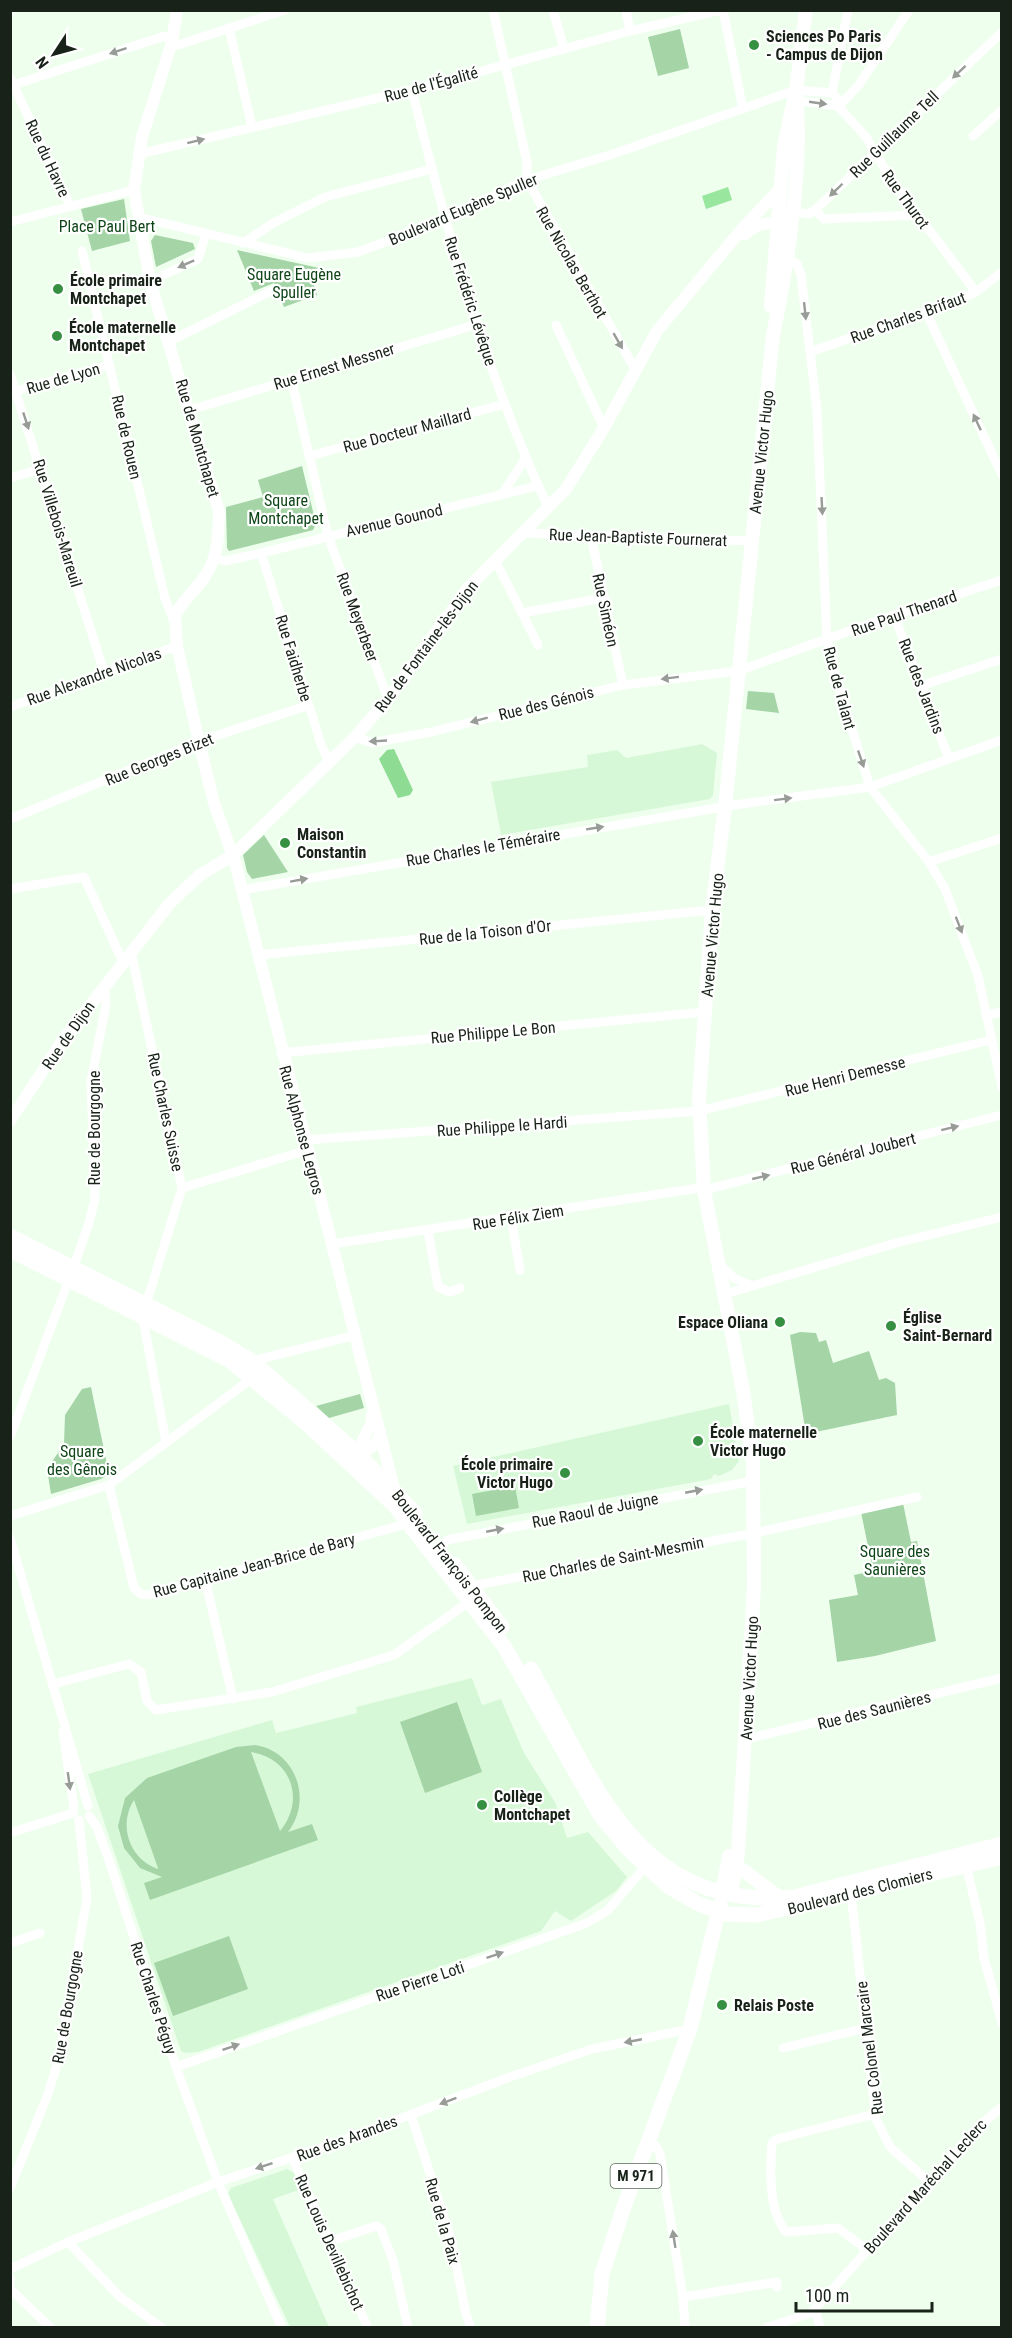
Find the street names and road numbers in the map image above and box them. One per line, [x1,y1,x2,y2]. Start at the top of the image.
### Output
street label: Rue de l'Égalité [382,63,480,106]
street label: Rue Guillaume Tell [846,87,943,182]
street label: Rue du Havre [21,116,74,200]
street label: Rue Thurot [878,166,934,233]
street label: Boulevard Eugène Spuller [386,169,541,249]
street label: Rue Nicolas Berthot [532,203,611,322]
street label: Rue Frédéric Lévêque [441,234,500,368]
street label: Rue Charles Brifaut [848,288,969,347]
street label: Rue Ernest Messner [271,339,397,394]
street label: Rue de Lyon [24,359,102,398]
street label: Rue de Montchapet [172,377,224,500]
street label: Avenue Victor Hugo [746,389,777,515]
street label: Rue de Rouen [108,393,145,481]
street label: Rue Docteur Maillard [341,404,473,457]
street label: Rue Villebois-Mareuil [29,457,86,589]
street label: Avenue Gounod [344,500,444,541]
street label: Rue Jean-Baptiste Fournerat [549,525,728,550]
street label: Rue Meyerbeer [333,570,383,665]
street label: Rue Siméon [588,572,623,649]
street label: Rue de Fontaine-lès-Dijon [371,577,482,716]
street label: Rue Paul Thenard [849,587,959,640]
street label: Rue Faidherbe [271,613,316,704]
street label: Rue des Jardins [895,636,948,737]
street label: Rue Alexandre Nicolas [24,643,164,710]
street label: Rue de Talant [819,645,860,732]
street label: Rue des Génois [497,682,596,724]
street label: Rue Georges Bizet [102,729,216,790]
street label: Rue Charles le Téméraire [405,825,562,870]
street label: Avenue Victor Hugo [698,872,727,998]
street label: Rue de la Toison d'Or [418,916,552,949]
street label: Rue de Dijon [38,998,99,1073]
street label: Rue Philippe Le Bon [430,1018,556,1047]
street label: Rue Charles Suisse [144,1051,187,1173]
street label: Rue Henri Demesse [783,1052,907,1101]
street label: Rue Alphonse Legros [275,1063,328,1197]
street label: Rue de Bourgogne [85,1071,104,1185]
street label: Rue Philippe le Hardi [436,1112,568,1141]
street label: Rue Général Joubert [789,1129,918,1178]
street label: Rue Félix Ziem [471,1201,565,1234]
street label: Boulevard François Pompon [388,1486,511,1637]
street label: Rue Raoul de Juigne [530,1489,660,1532]
street label: Rue Capitaine Jean-Brice de Bary [151,1529,358,1602]
street label: Rue Charles de Saint-Mesmin [521,1533,705,1586]
street label: Avenue Victor Hugo [737,1615,762,1741]
street label: Rue des Saunières [816,1687,933,1734]
street label: Boulevard des Clomiers [786,1864,935,1919]
street label: Rue Charles Péguy [126,1939,181,2057]
street label: Rue de Bourgogne [48,1949,87,2065]
street label: Rue Pierre Loti [373,1957,467,2005]
street label: Rue Colonel Marcaire [852,1980,887,2116]
street label: Rue des Arandes [294,2111,400,2165]
street label: Boulevard Maréchal Leclerc [860,2115,991,2257]
road number: M 971 [610,2164,662,2188]
street label: Rue Louis Devillebichot [291,2171,368,2313]
street label: Rue de la Paix [421,2176,464,2266]

